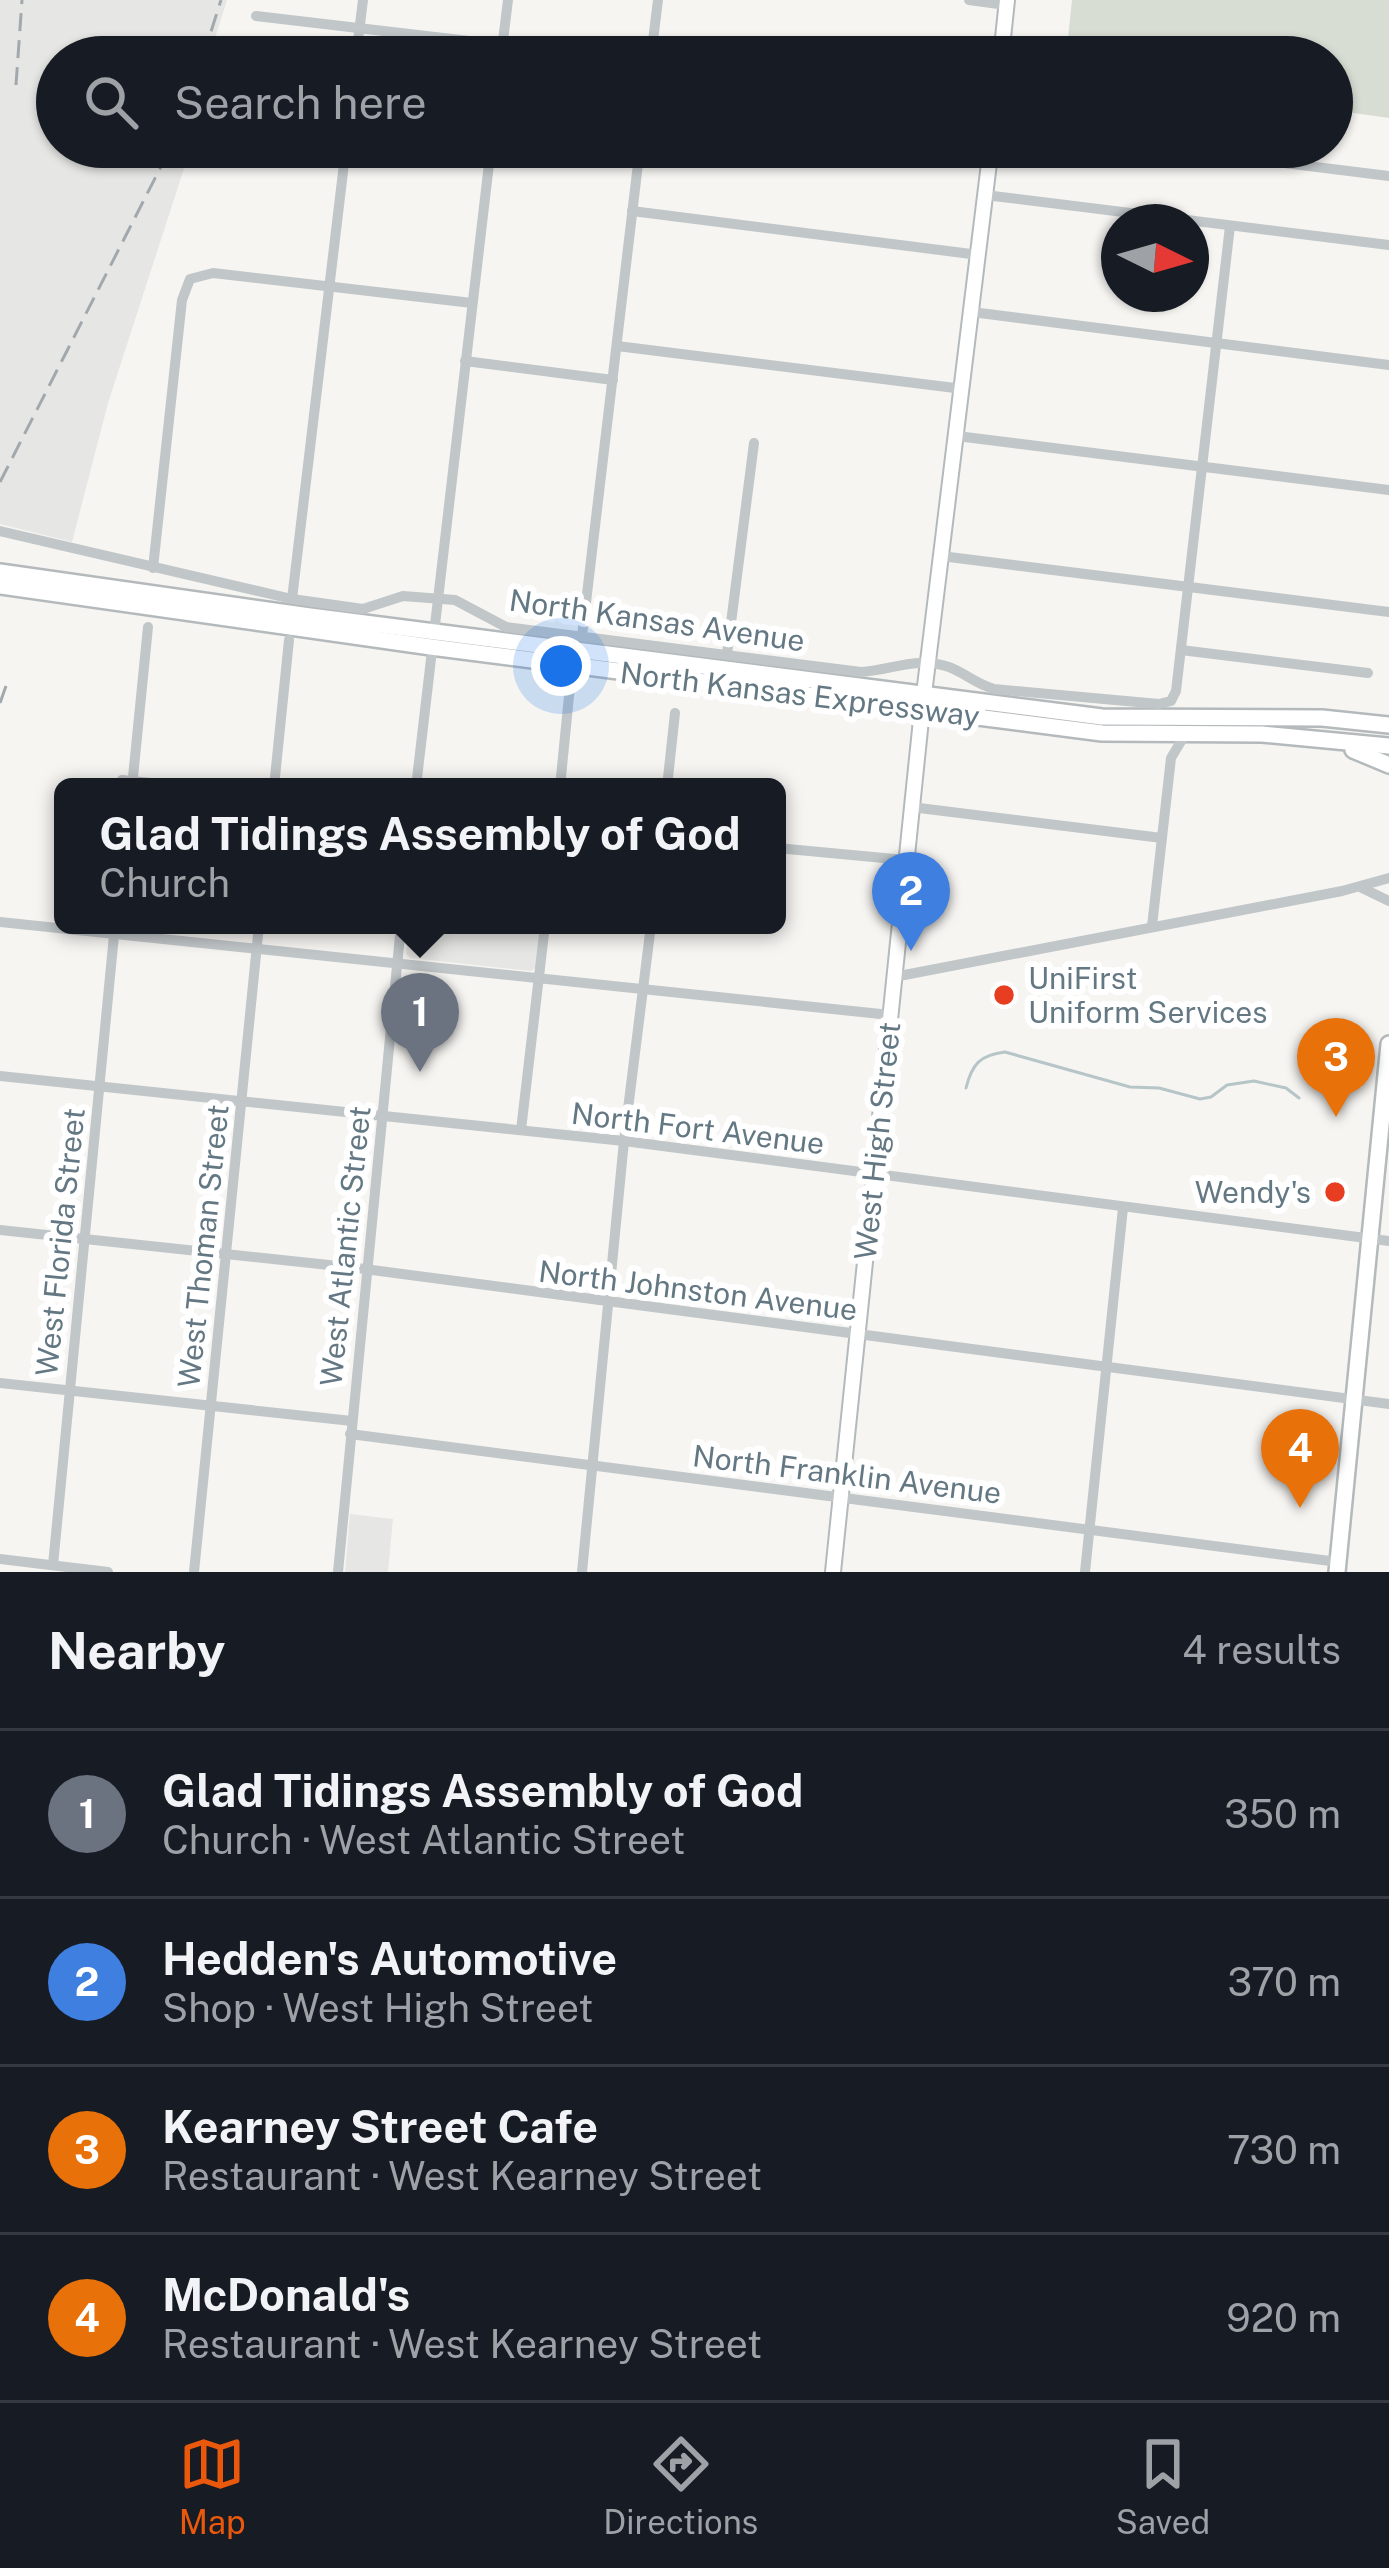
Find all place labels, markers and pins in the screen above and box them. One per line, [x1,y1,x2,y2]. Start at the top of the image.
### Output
pin: 2 [872,852,950,951]
place label: UniFirst Uniform Services [1028,960,1267,1030]
pin: 1 [381,973,459,1072]
marker: UniFirst Uniform Services [991,982,1017,1008]
pin: 3 [1297,1018,1375,1117]
place label: Wendy's [1195,1174,1311,1210]
marker: Wendy's [1322,1179,1348,1205]
pin: 4 [1261,1409,1339,1508]

